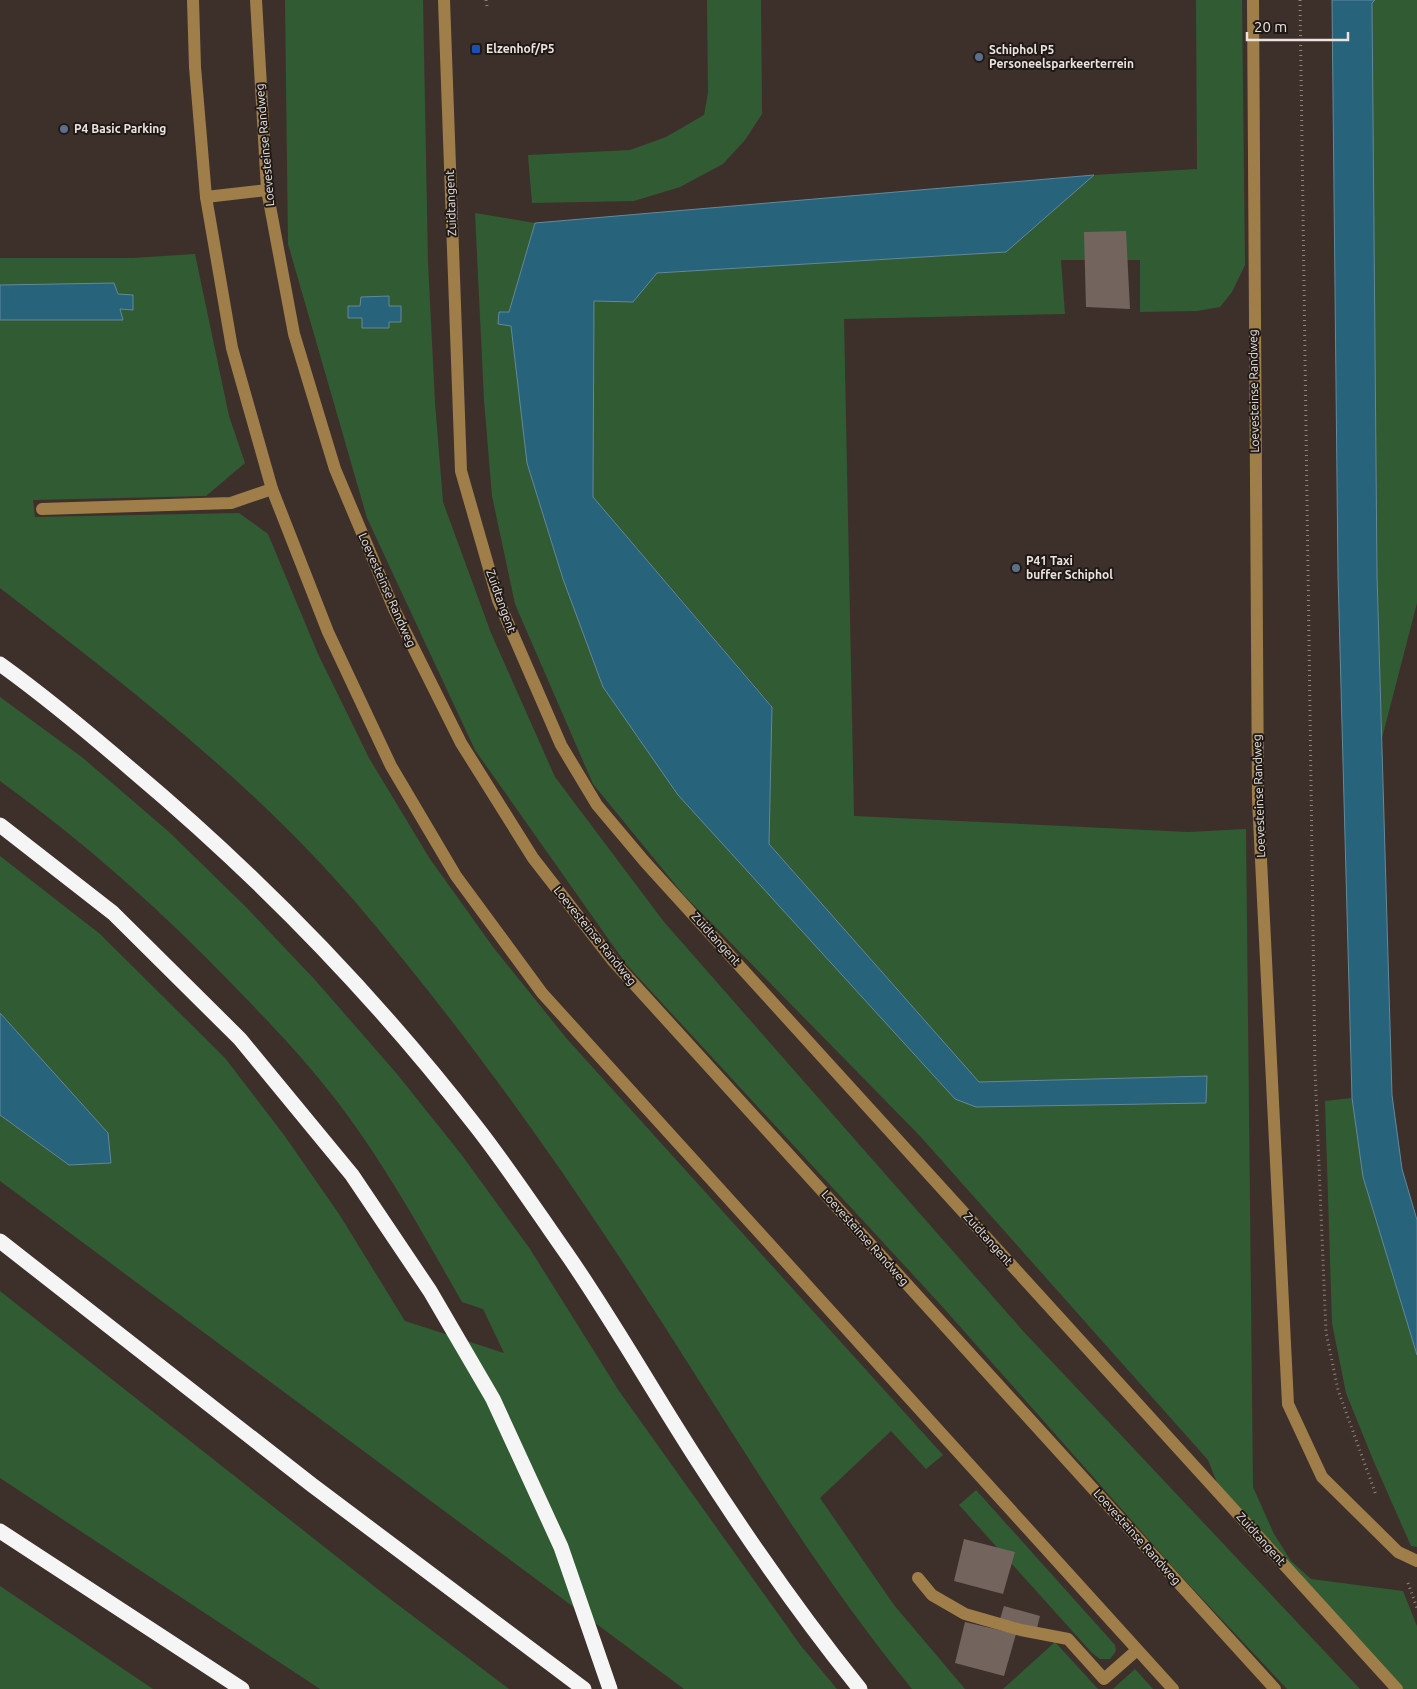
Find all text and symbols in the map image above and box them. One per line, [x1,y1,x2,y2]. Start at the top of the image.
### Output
scale bar [1247,10,1348,42]
text: 20 m [1254,18,1287,35]
place label: Elzenhof/P5 [486,42,555,55]
marker: Elzenhof/P5 [470,43,482,55]
place label: Schiphol P5 Personeelsparkeerterrein [989,43,1134,70]
marker: Schiphol P5 Personeelsparkeerterrein [973,51,985,63]
street label: Loevesteinse Randweg [253,83,276,207]
place label: P4 Basic Parking [74,122,166,135]
marker: P4 Basic Parking [58,123,70,135]
street label: Zuidtangent [443,169,458,236]
street label: Loevesteinse Randweg [1246,329,1261,453]
street label: Loevesteinse Randweg [356,531,418,649]
place label: P41 Taxi buffer Schiphol [1026,554,1113,581]
marker: P41 Taxi buffer Schiphol [1010,562,1022,574]
street label: Zuidtangent [484,567,519,634]
street label: Loevesteinse Randweg [1250,734,1267,858]
street label: Loevesteinse Randweg [552,884,639,988]
street label: Zuidtangent [689,910,744,968]
street label: Loevesteinse Randweg [819,1187,911,1288]
street label: Zuidtangent [961,1210,1016,1268]
street label: Loevesteinse Randweg [1091,1486,1183,1587]
street label: Zuidtangent [1234,1510,1289,1568]

